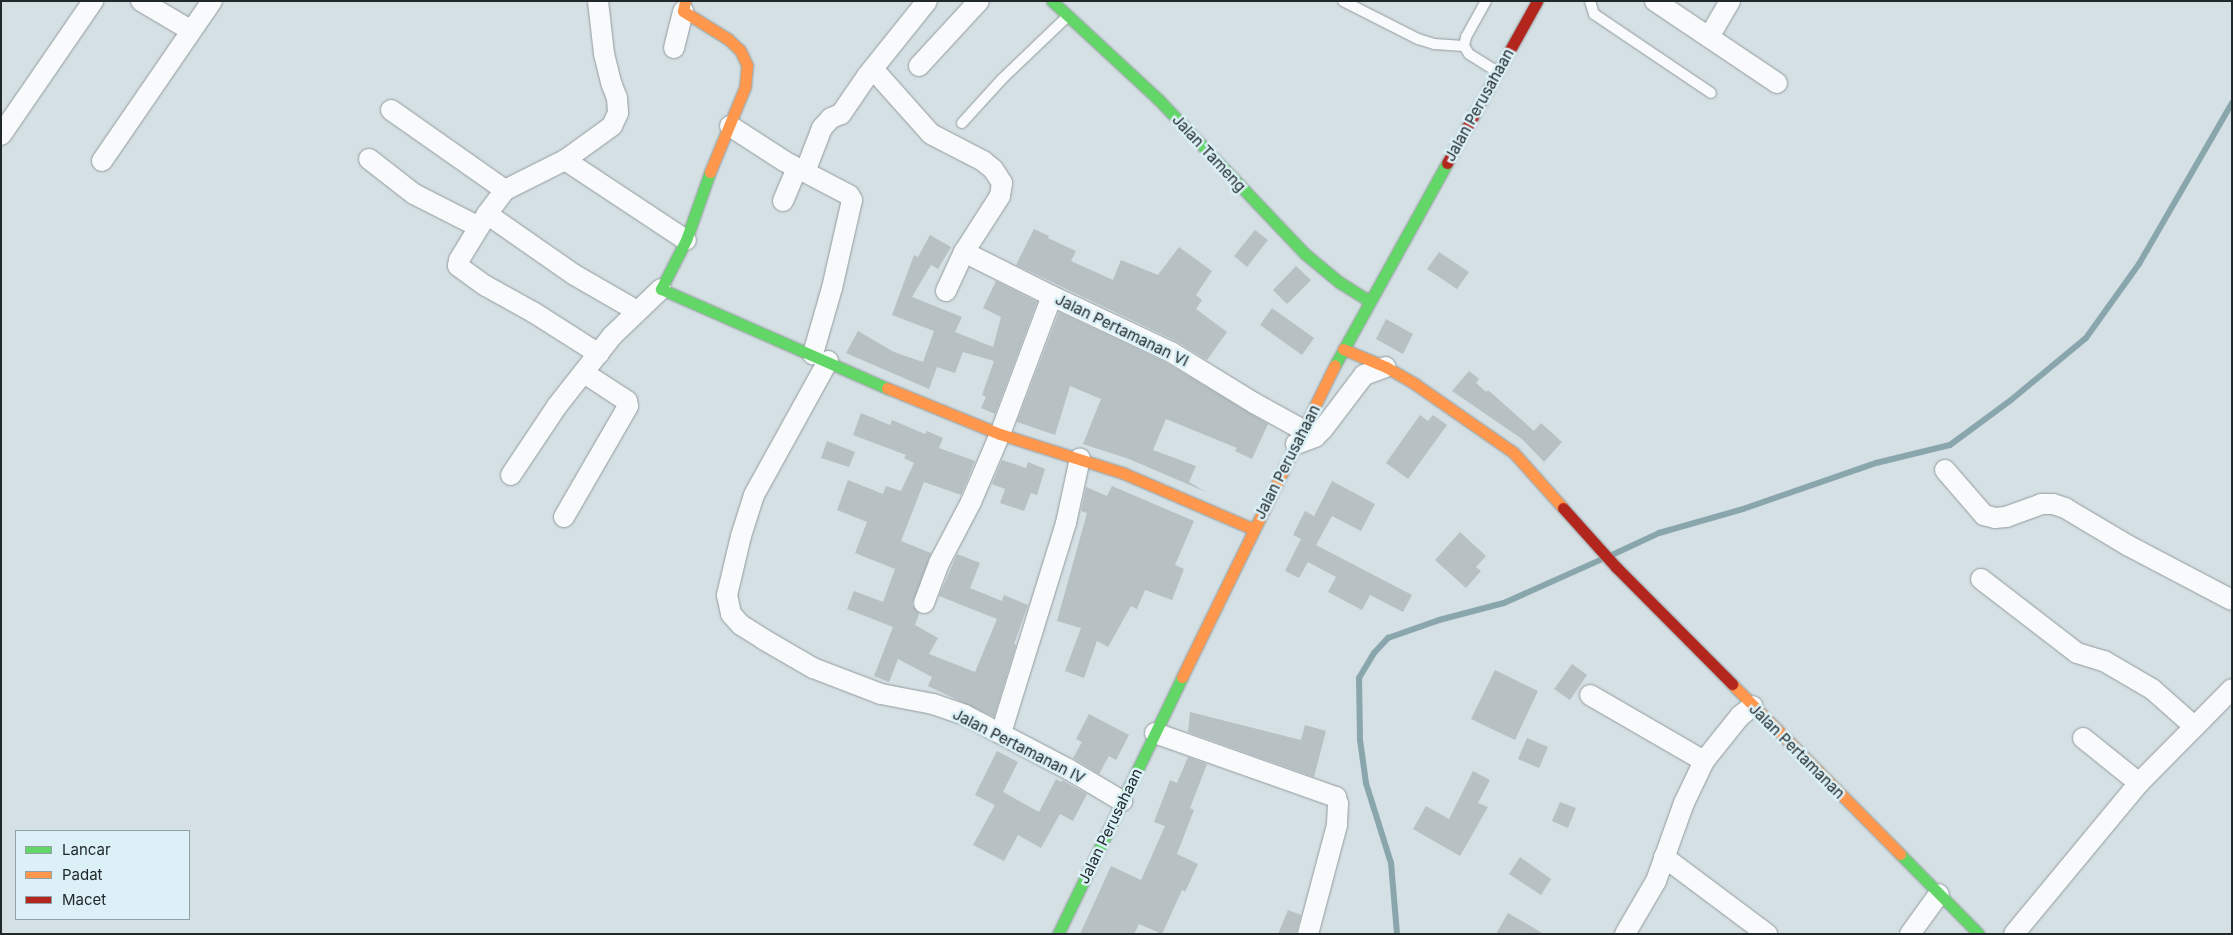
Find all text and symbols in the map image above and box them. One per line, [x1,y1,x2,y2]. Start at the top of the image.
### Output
street label: Jalan Perusahaan [1441,46,1517,164]
street label: Jalan Tameng [1169,111,1249,195]
street label: Jalan Pertamanan VI [1052,290,1192,370]
street label: Jalan Perusahaan [1250,402,1324,522]
street label: Jalan Pertamanan [1746,700,1848,802]
street label: Jalan Pertamanan IV [950,705,1088,787]
street label: Jalan Perusahaan [1074,766,1146,886]
legend [15,830,190,920]
text: Lancar [62,840,111,859]
text: Padat [62,865,103,884]
text: Macet [62,890,106,909]

